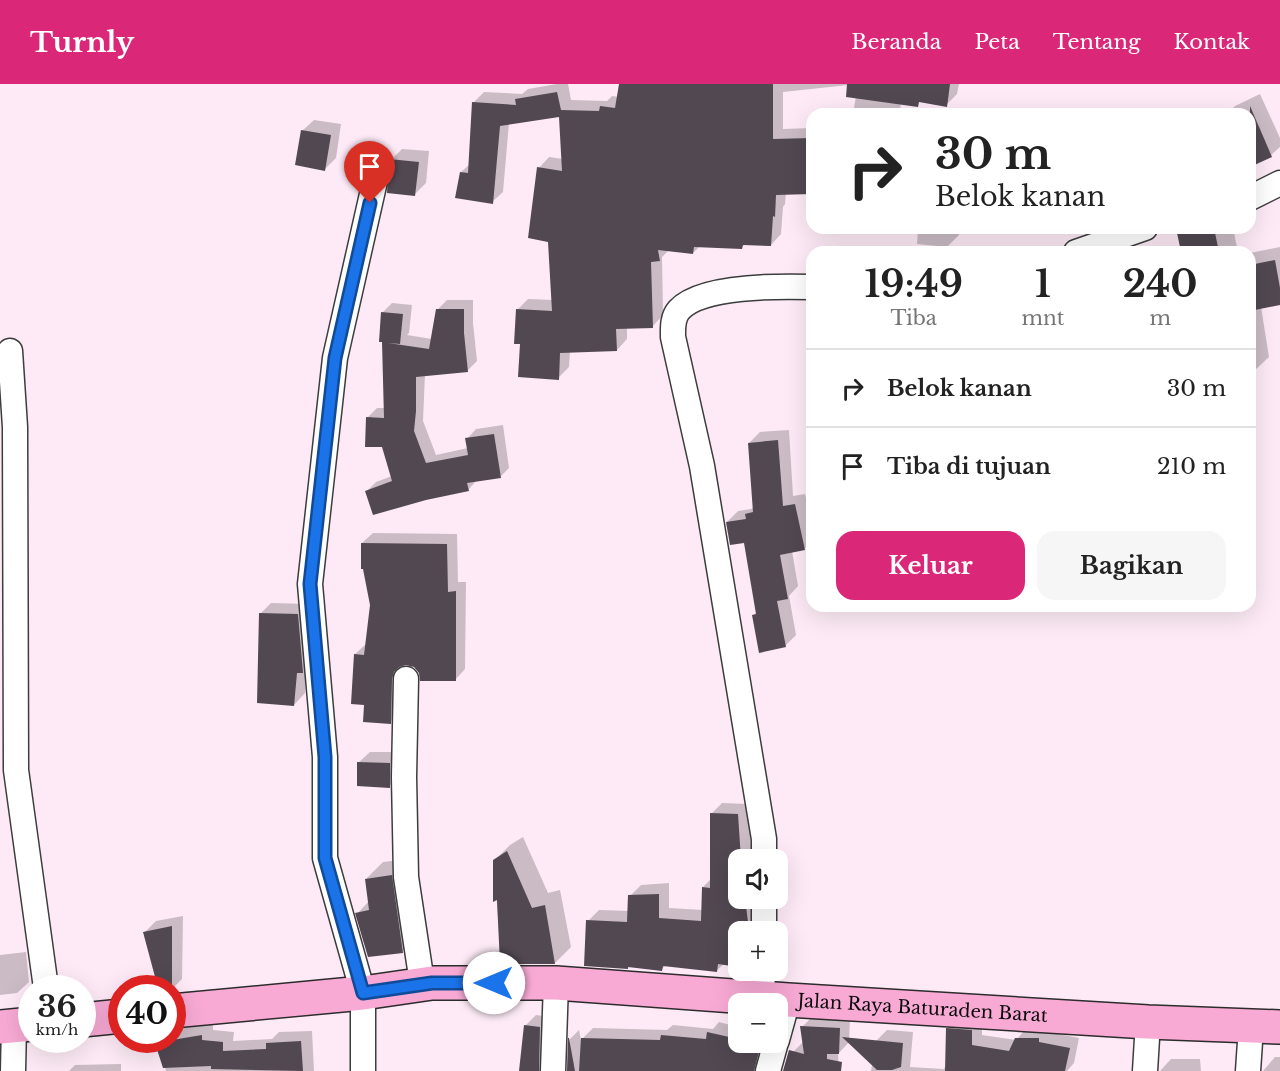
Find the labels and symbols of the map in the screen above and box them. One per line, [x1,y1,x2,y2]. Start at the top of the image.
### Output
pin [344,141,395,203]
position arrow [462,951,526,1015]
speed limit sign: 40 [108,975,186,1053]
street label: Jalan Raya Baturaden Barat [795,989,1048,1027]

